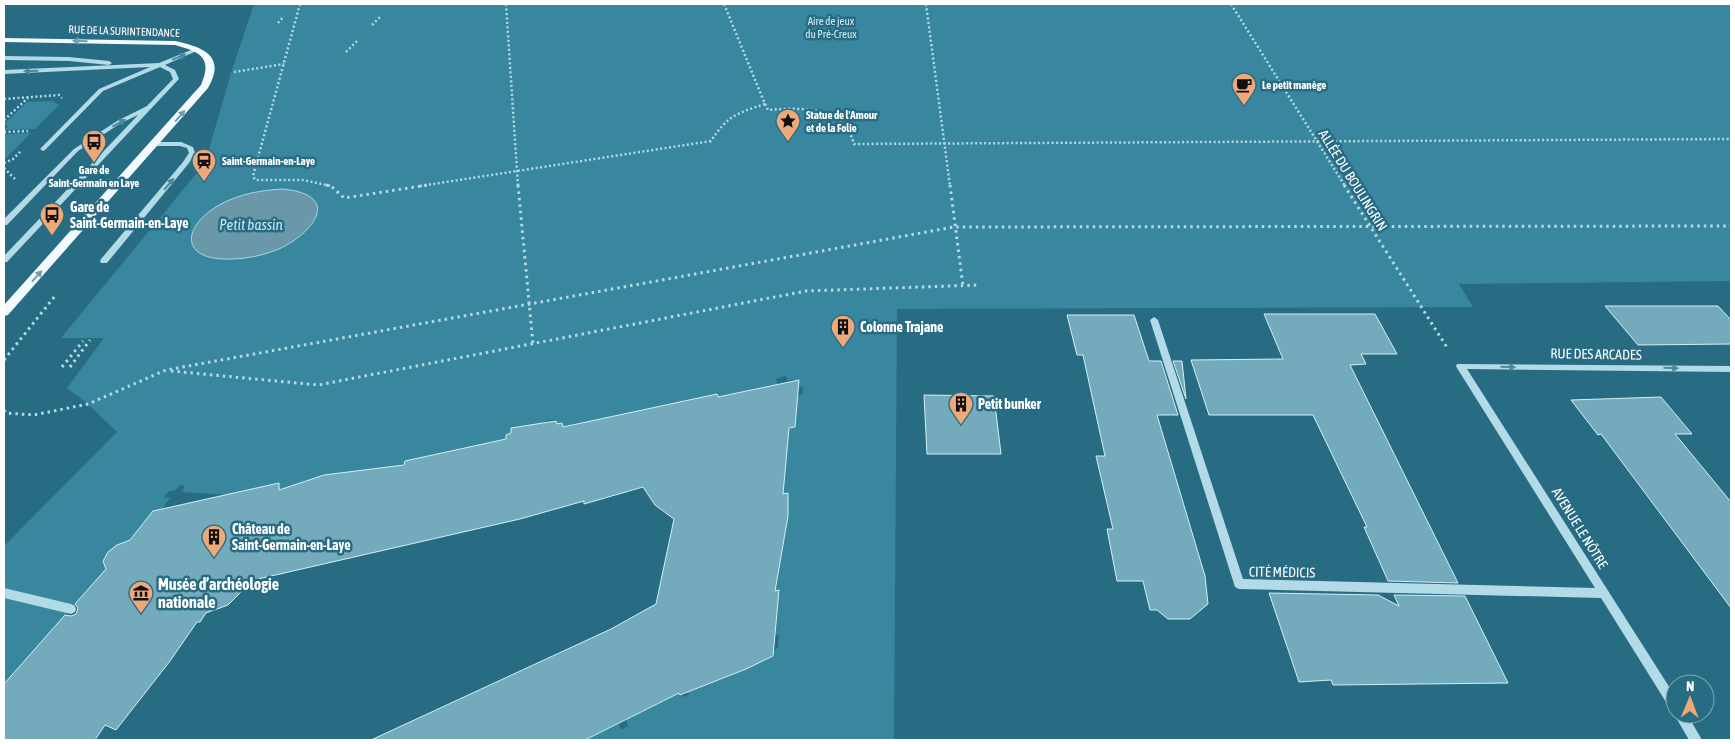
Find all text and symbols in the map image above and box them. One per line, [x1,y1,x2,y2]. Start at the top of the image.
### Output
park label: Aire de jeux du Pré-Creux [805,15,857,40]
street label: RUE DE LA SURINTENDANCE [68,23,180,39]
one-way arrow [72,37,88,45]
one-way arrow [172,53,187,61]
one-way arrow [22,67,38,75]
cafe icon: Le petit manège [1231,72,1257,106]
place label: Le petit manège [1262,79,1326,91]
place icon: Statue de l'Amour et de la Folie [775,108,801,142]
place label: Statue de l'Amour et de la Folie [806,109,878,134]
one-way arrow [174,110,186,122]
one-way arrow [112,118,126,127]
street label: ALLÉE DU BOULINGRIN [1315,127,1391,233]
bus stop icon: Gare de Saint-Germain en Laye [81,129,107,163]
station icon: Saint-Germain-en-Laye [191,148,217,182]
place label: Saint-Germain-en-Laye [222,155,315,167]
place label: Gare de Saint-Germain en Laye [49,164,139,189]
one-way arrow [163,177,174,190]
place label: Gare de Saint-Germain-en-Laye [70,199,189,231]
bus stop icon: Gare de Saint-Germain-en-Laye [39,202,65,236]
water label: Petit bassin [219,216,283,233]
one-way arrow [31,269,42,282]
building icon: Colonne Trajane [830,314,856,348]
place label: Colonne Trajane [860,319,943,335]
street label: RUE DES ARCADES [1550,345,1642,363]
one-way arrow [1501,363,1517,371]
one-way arrow [1663,364,1679,372]
building icon: Petit bunker [948,391,974,425]
place label: Petit bunker [978,396,1042,412]
street label: AVENUE LE NÔTRE [1549,485,1611,571]
place label: Château de Saint-Germain-en-Laye [232,521,351,553]
building icon: Château de Saint-Germain-en-Laye [201,524,227,558]
street label: CITÉ MÉDICIS [1249,563,1315,581]
place label: Musée d’archéologie nationale [158,575,279,611]
museum icon: Musée d’archéologie nationale [128,580,154,614]
north arrow [1665,674,1715,724]
text: N [1686,678,1694,694]

